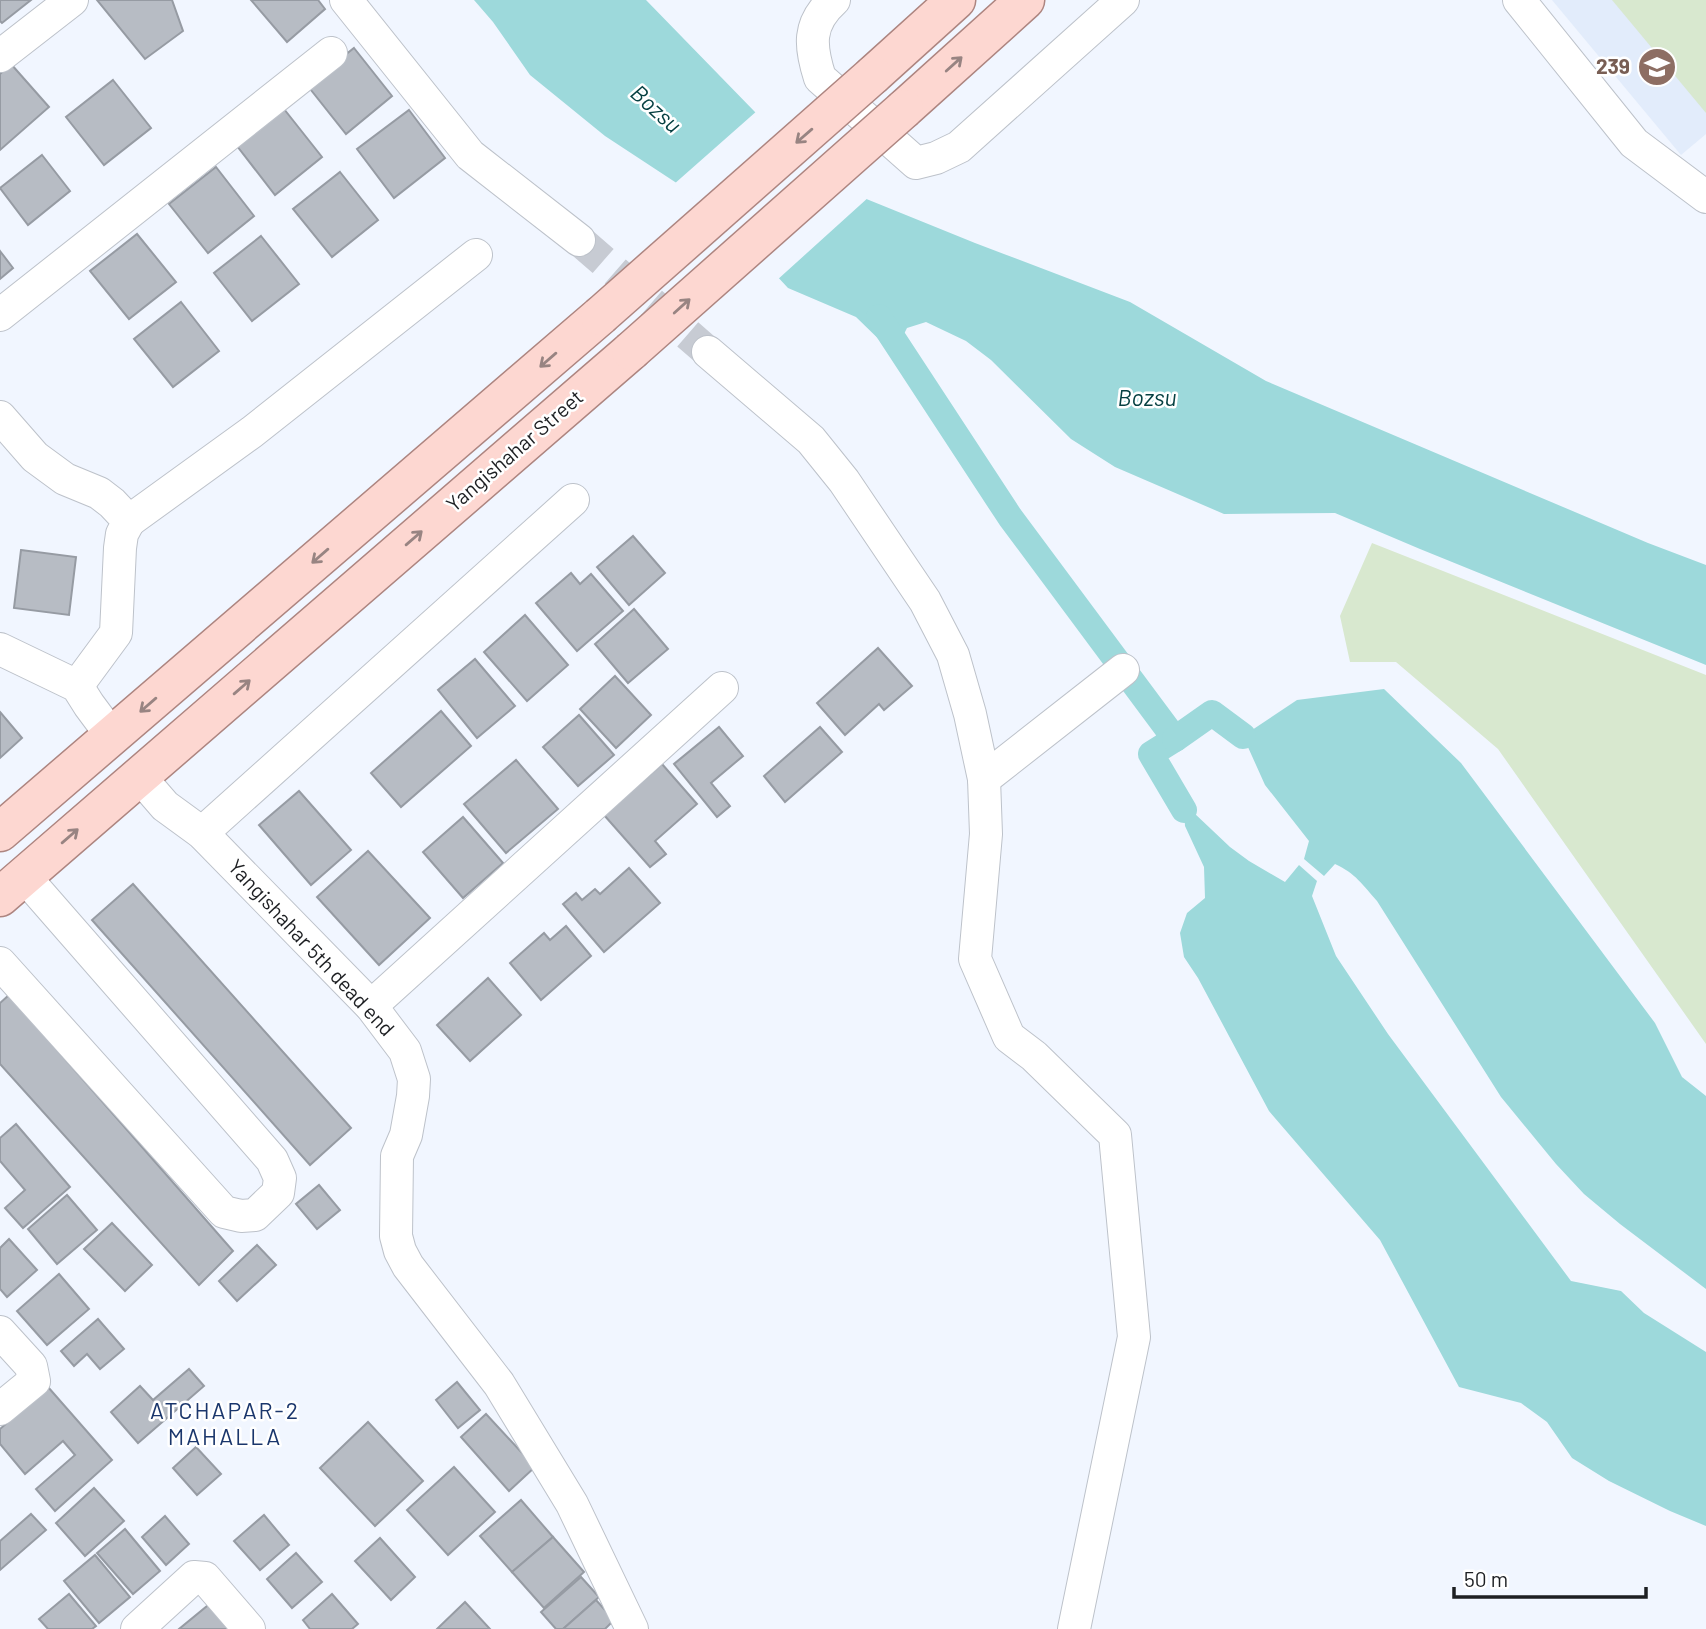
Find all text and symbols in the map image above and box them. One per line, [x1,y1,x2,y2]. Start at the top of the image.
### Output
school or university icon: 239 [1636,46,1678,88]
place label: 239 [1596,53,1630,78]
one-way arrow [945,56,963,72]
water label: Bozsu [625,78,688,138]
one-way arrow [795,128,813,144]
one-way arrow [673,298,691,314]
one-way arrow [540,352,558,368]
water label: Bozsu [1118,383,1176,411]
street label: Yangishahar Street [441,384,587,516]
one-way arrow [405,530,423,546]
one-way arrow [311,548,329,564]
one-way arrow [233,679,251,695]
one-way arrow [139,697,157,713]
one-way arrow [61,828,79,844]
street label: Yangishahar 5th dead end [224,853,400,1040]
district label: ATCHAPAR-2 MAHALLA [150,1396,300,1450]
scale bar [1454,1556,1646,1600]
text: 50 m [1464,1566,1508,1591]

